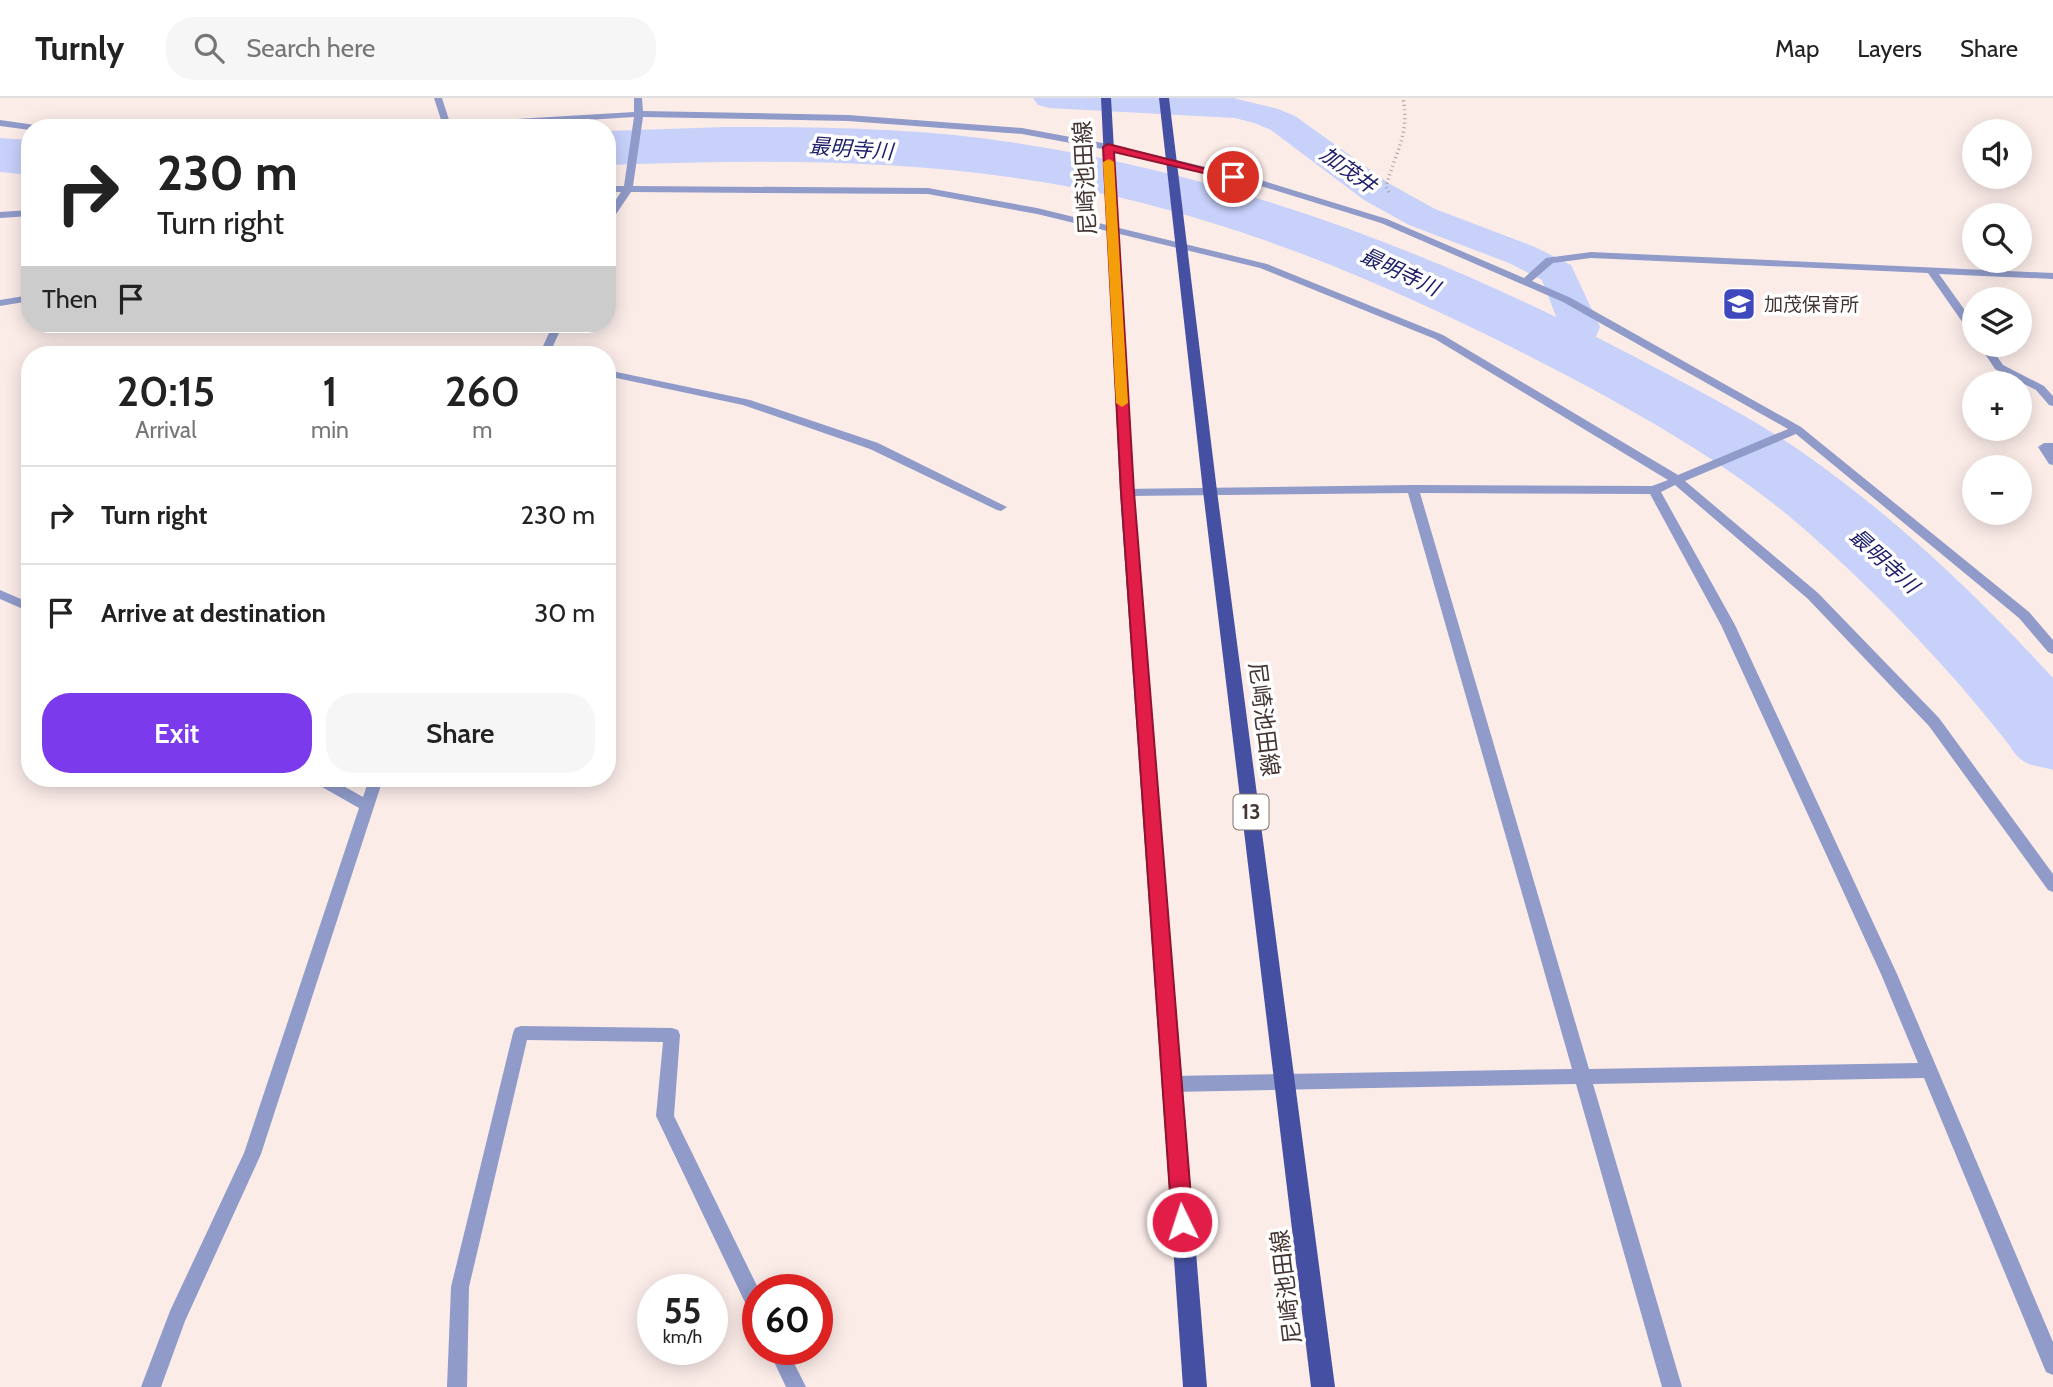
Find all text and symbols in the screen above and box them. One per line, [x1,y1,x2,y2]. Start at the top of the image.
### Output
search box [166,17,656,80]
text: Turnly [35,28,124,68]
icon: search [190,29,228,67]
text: Search here [246,32,375,64]
text: Map [1775,34,1819,63]
text: Layers [1857,34,1922,63]
text: Share [1960,34,2018,63]
map controls [1962,119,2032,525]
button: sound [1962,119,2032,189]
street label: 尼崎池田線 [1068,120,1102,236]
water label: 最明寺川 [808,133,896,164]
water label: 加茂井 [1315,141,1383,199]
text: 230 m [157,143,298,202]
icon: right [42,147,133,238]
pin [1203,147,1263,207]
icon: arrive [1214,158,1252,196]
text: Turn right [157,203,284,242]
button: search [1962,203,2032,273]
water label: 最明寺川 [1357,242,1445,301]
icon: arrive [112,280,150,318]
text: Then [42,283,98,315]
school or university icon: 加茂保育所 [1720,285,1758,323]
button: layers [1962,287,2032,357]
place label: 加茂保育所 [1764,293,1859,316]
text: 20:15 [117,365,215,417]
text: 1 [322,365,337,417]
text: 260 [445,365,520,417]
button: + [1962,371,2032,441]
text: Arrival [135,416,197,444]
text: min [311,416,349,444]
text: m [472,416,493,444]
button: − [1962,455,2032,525]
icon: right [42,496,80,534]
text: Turn right [101,499,207,531]
text: 230 m [521,499,595,531]
water label: 最明寺川 [1845,523,1925,599]
icon: arrive [42,594,80,632]
text: Arrive at destination [101,597,326,629]
text: 30 m [534,597,595,629]
street label: 尼崎池田線 [1243,660,1285,778]
button: Exit [42,693,312,773]
button: Share [326,693,595,773]
road number: 13 [1234,794,1268,830]
position arrow [1145,1185,1219,1259]
street label: 尼崎池田線 [1265,1228,1307,1346]
speed limit sign: 60 [742,1274,833,1365]
text: 55 [664,1289,701,1332]
text: km/h [663,1326,702,1348]

